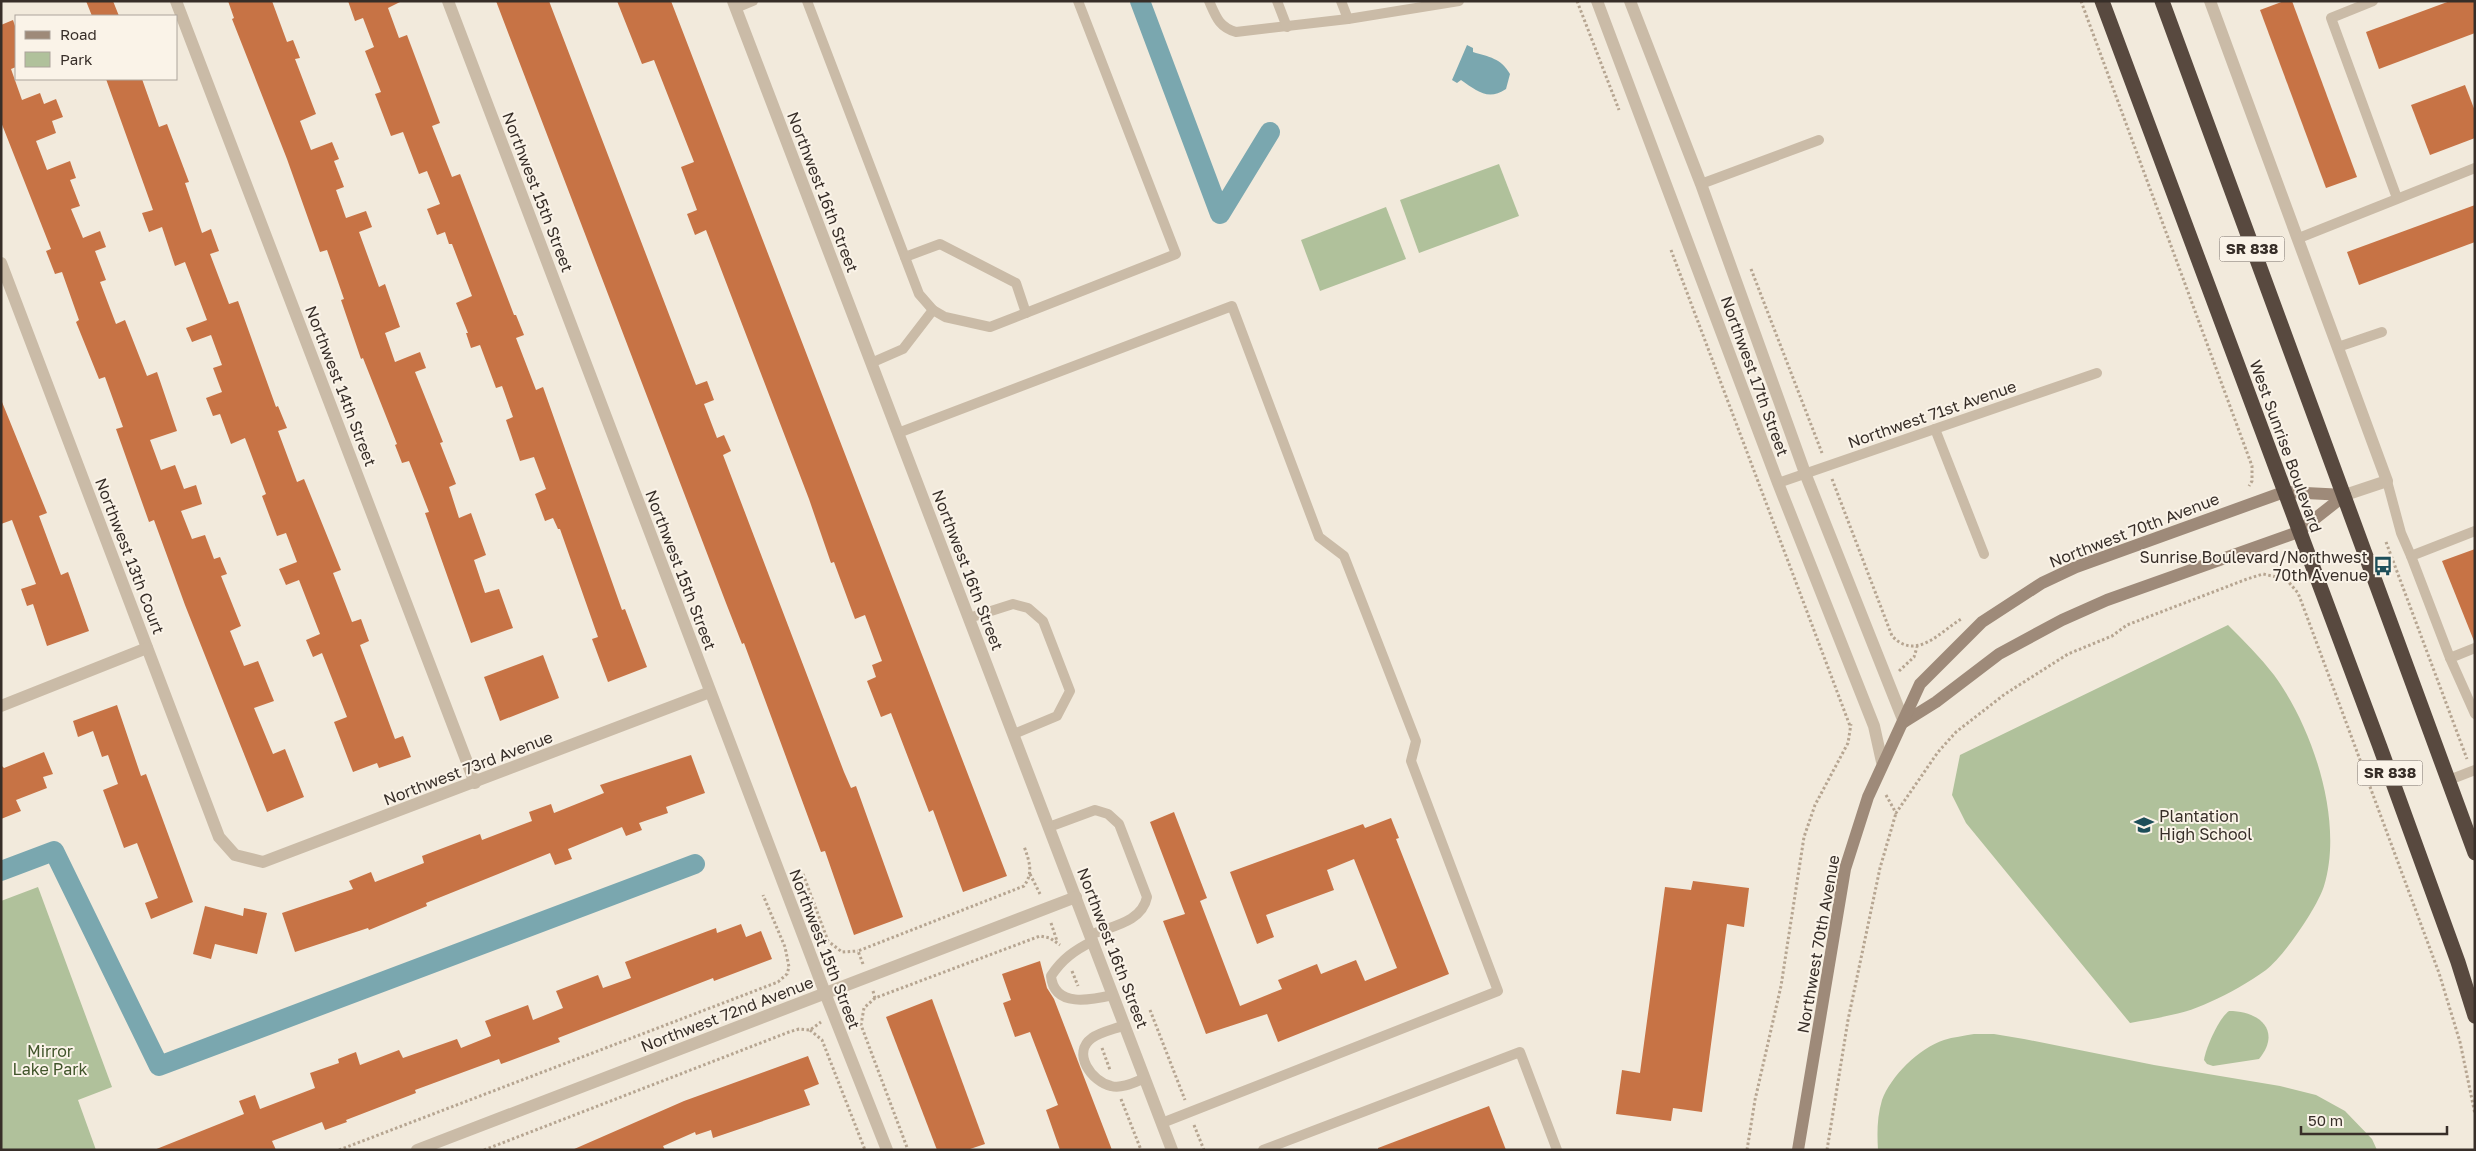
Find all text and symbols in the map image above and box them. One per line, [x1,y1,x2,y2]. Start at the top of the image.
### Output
legend [15,15,178,80]
text: Road [60,25,97,43]
text: Park [60,50,93,68]
street label: Northwest 15th Street [498,109,578,275]
street label: Northwest 16th Street [783,109,863,275]
road number: SR 838 [2220,236,2284,262]
street label: Northwest 17th Street [1717,293,1793,459]
street label: Northwest 14th Street [301,303,381,469]
street label: West Sunrise Boulevard [2245,357,2327,535]
street label: Northwest 71st Avenue [1845,376,2019,452]
street label: Northwest 13th Court [91,475,169,637]
street label: Northwest 15th Street [641,487,721,653]
street label: Northwest 16th Street [928,487,1008,653]
street label: Northwest 70th Avenue [2046,488,2222,572]
place label: Sunrise Boulevard/Northwest 70th Avenue [2140,547,2368,585]
bus stop icon: Sunrise Boulevard/Northwest 70th Avenue [2372,555,2394,577]
street label: Northwest 73rd Avenue [381,726,555,810]
road number: SR 838 [2358,760,2422,786]
place label: Plantation High School [2159,806,2252,844]
school or university icon: Plantation High School [2133,814,2155,836]
street label: Northwest 70th Avenue [1792,853,1844,1035]
street label: Northwest 16th Street [1073,865,1153,1031]
street label: Northwest 15th Street [785,866,865,1032]
street label: Northwest 72nd Avenue [638,972,816,1056]
park label: Mirror Lake Park [13,1041,87,1079]
scale bar [2301,1104,2447,1136]
text: 50 m [2308,1111,2343,1129]

